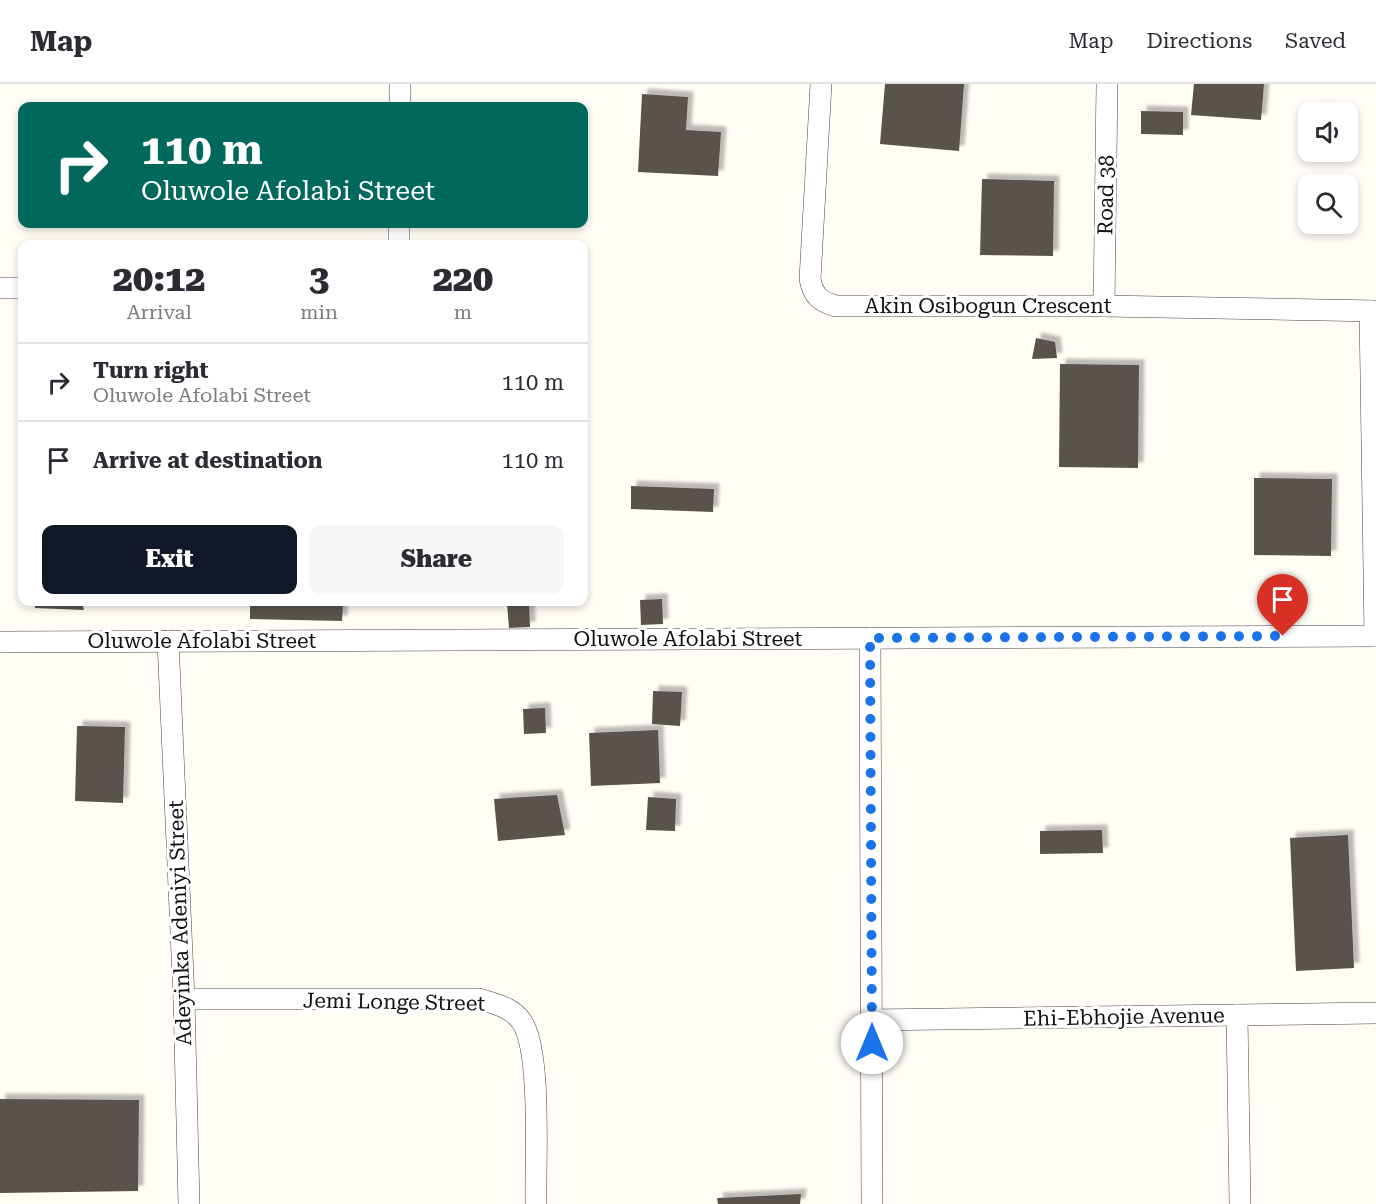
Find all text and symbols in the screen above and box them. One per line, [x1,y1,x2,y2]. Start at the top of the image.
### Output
text: Map [30,25,92,58]
text: Map [1069,29,1113,53]
text: Directions [1146,29,1252,53]
text: Saved [1285,29,1346,53]
map controls [1298,102,1358,234]
button: sound [1298,102,1358,162]
text: 110 m [141,125,263,174]
icon: right [42,126,120,204]
street label: Road 38 [1093,155,1119,235]
button: search [1298,174,1358,234]
text: Oluwole Afolabi Street [141,175,435,207]
text: 20:12 [113,258,205,300]
text: 3 [309,258,329,300]
text: 220 [433,258,493,300]
street label: Akin Osibogun Crescent [864,294,1112,318]
text: Arrival [127,300,192,324]
text: min [300,300,338,324]
text: m [454,300,472,324]
text: Turn right [93,358,208,383]
icon: right [42,366,75,399]
text: 110 m [501,370,564,395]
text: Oluwole Afolabi Street [93,383,311,407]
icon: arrive [42,444,75,477]
text: Arrive at destination [93,448,322,473]
text: 110 m [501,448,564,473]
button: Exit [42,525,297,594]
button: Share [309,525,564,594]
pin [1257,574,1308,636]
icon: arrive [1266,583,1299,616]
street label: Oluwole Afolabi Street [574,627,803,651]
street label: Oluwole Afolabi Street [88,629,317,653]
street label: Adeyinka Adeniyi Street [164,800,196,1046]
street label: Jemi Longe Street [303,988,485,1016]
street label: Ehi-Ebhojie Avenue [1023,1003,1225,1031]
position arrow [840,1011,904,1075]

